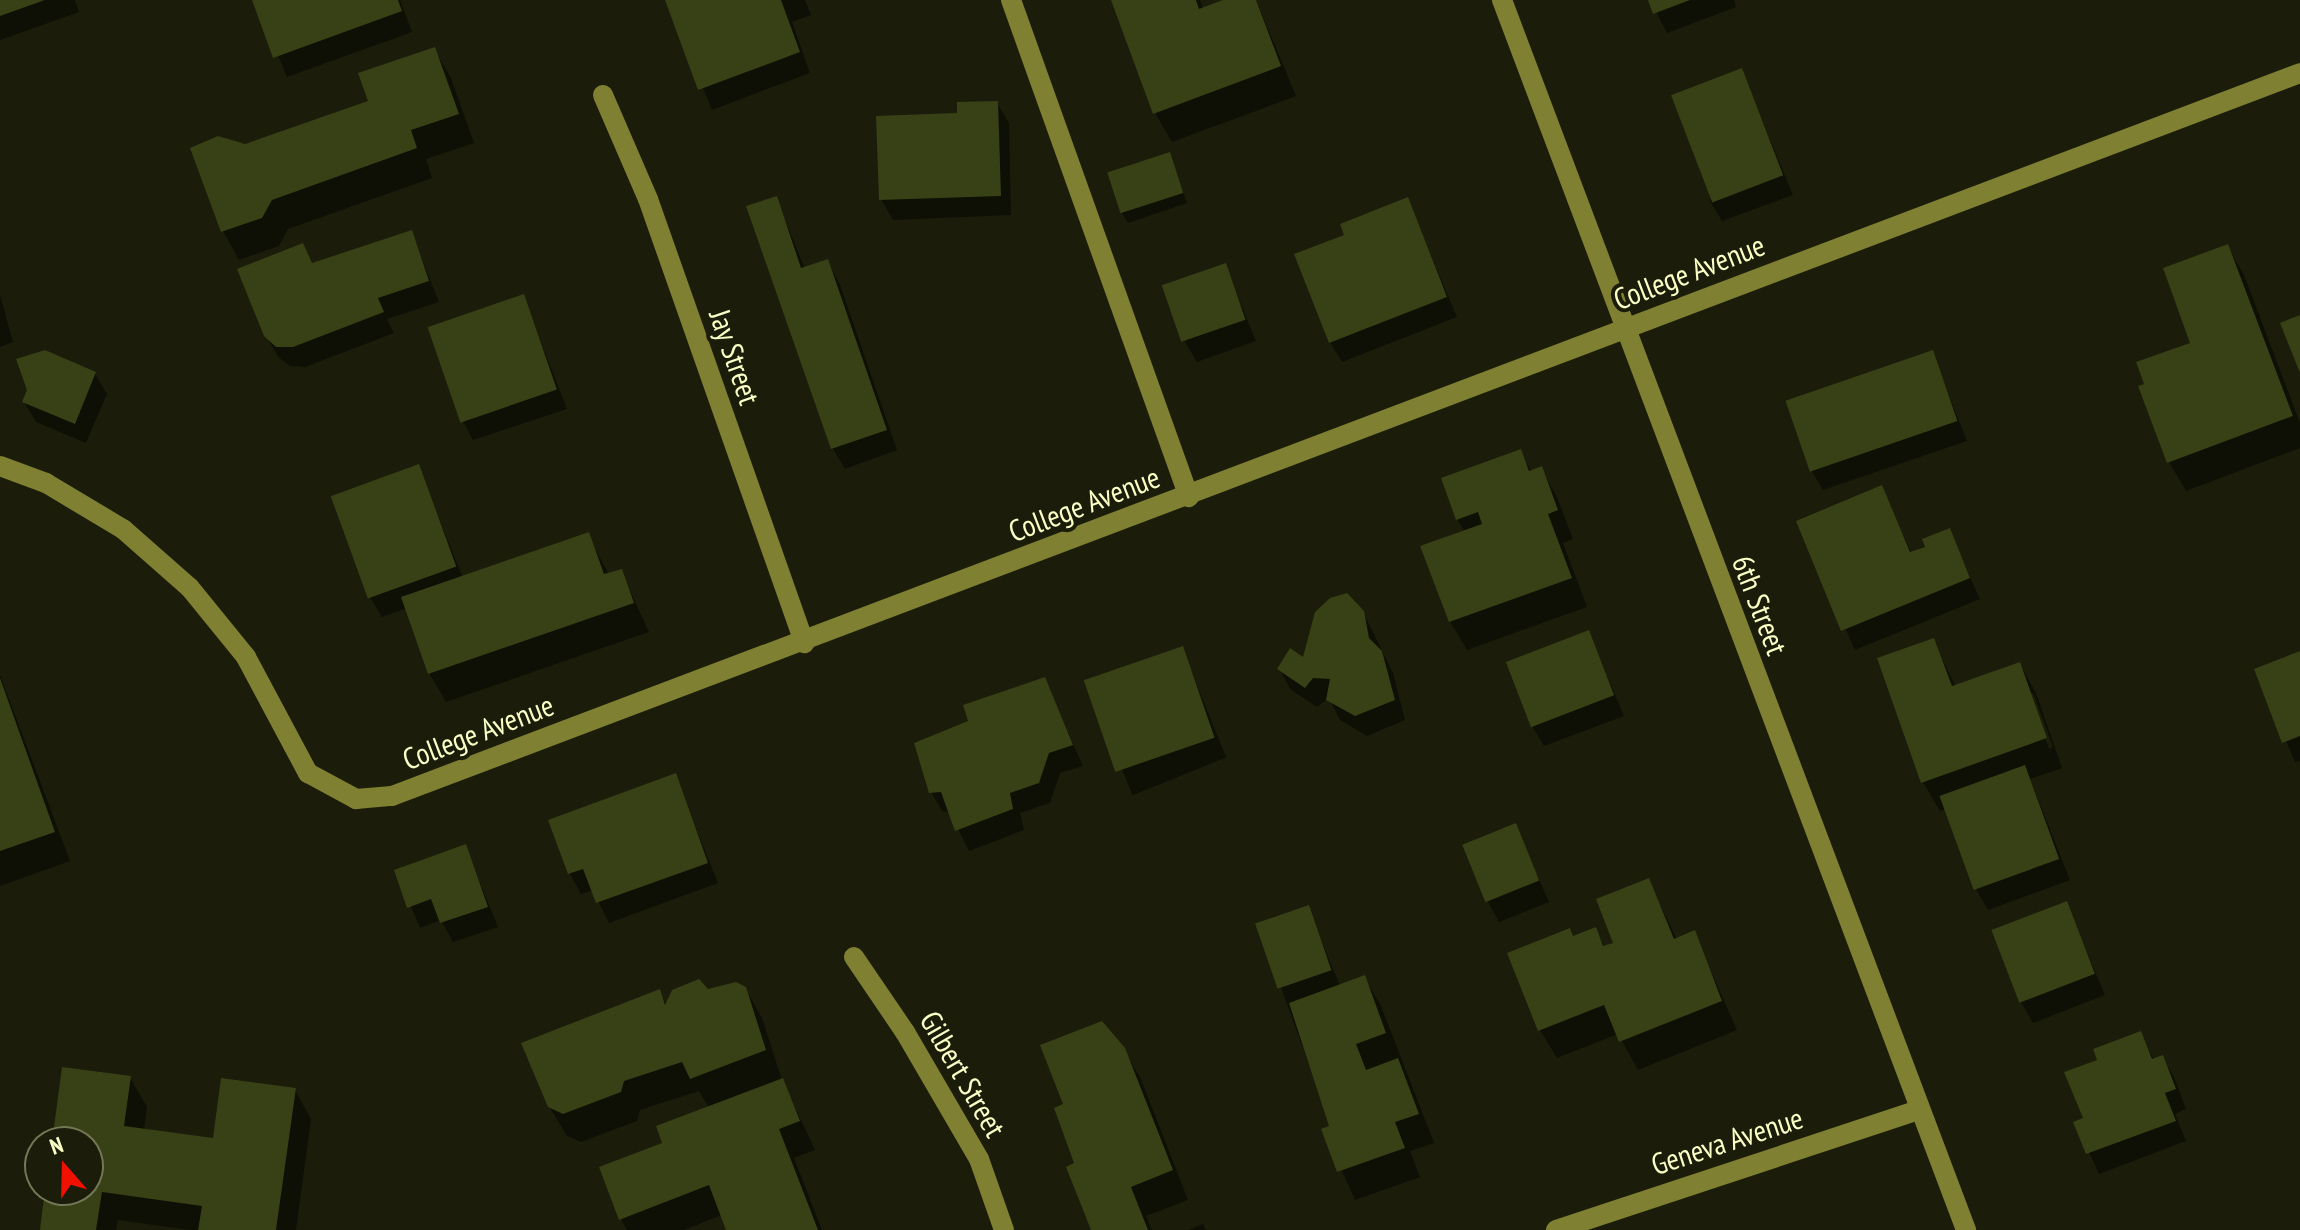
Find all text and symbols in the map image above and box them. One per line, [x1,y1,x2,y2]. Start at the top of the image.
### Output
street label: College Avenue [1608,227,1770,317]
street label: Jay Street [702,304,768,410]
street label: College Avenue [1003,459,1165,549]
street label: 6th Street [1725,550,1795,660]
street label: College Avenue [397,687,559,777]
street label: Gilbert Street [913,1005,1013,1143]
street label: Geneva Avenue [1646,1099,1808,1183]
north arrow [24,1126,104,1206]
text: N [46,1130,67,1161]

